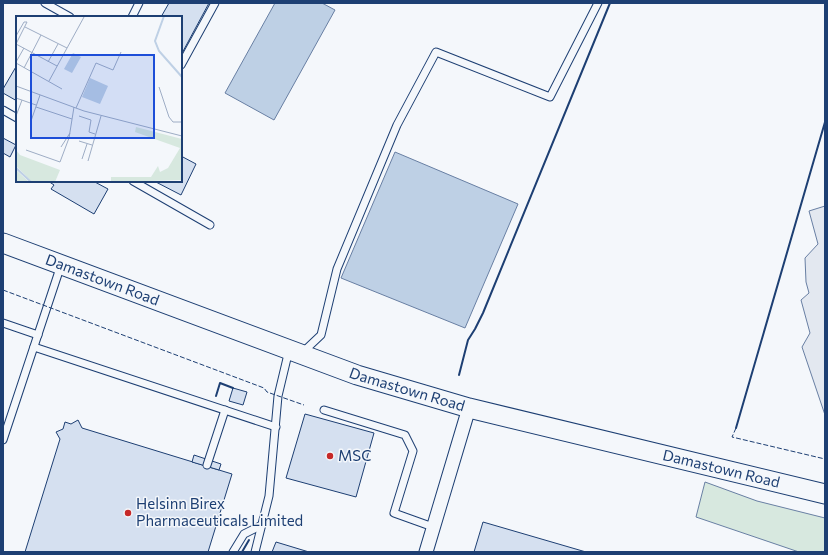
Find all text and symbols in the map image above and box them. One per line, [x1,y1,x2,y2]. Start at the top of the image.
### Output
inset map [16,16,182,182]
street label: Damastown Road [43,250,162,308]
street label: Damastown Road [347,363,467,414]
street label: Damastown Road [661,445,782,491]
place label: MSC [338,446,371,464]
marker: MSC [325,451,335,461]
place label: Helsinn Birex Pharmaceuticals Limited [136,494,303,529]
marker: Helsinn Birex Pharmaceuticals Limited [123,508,133,518]

